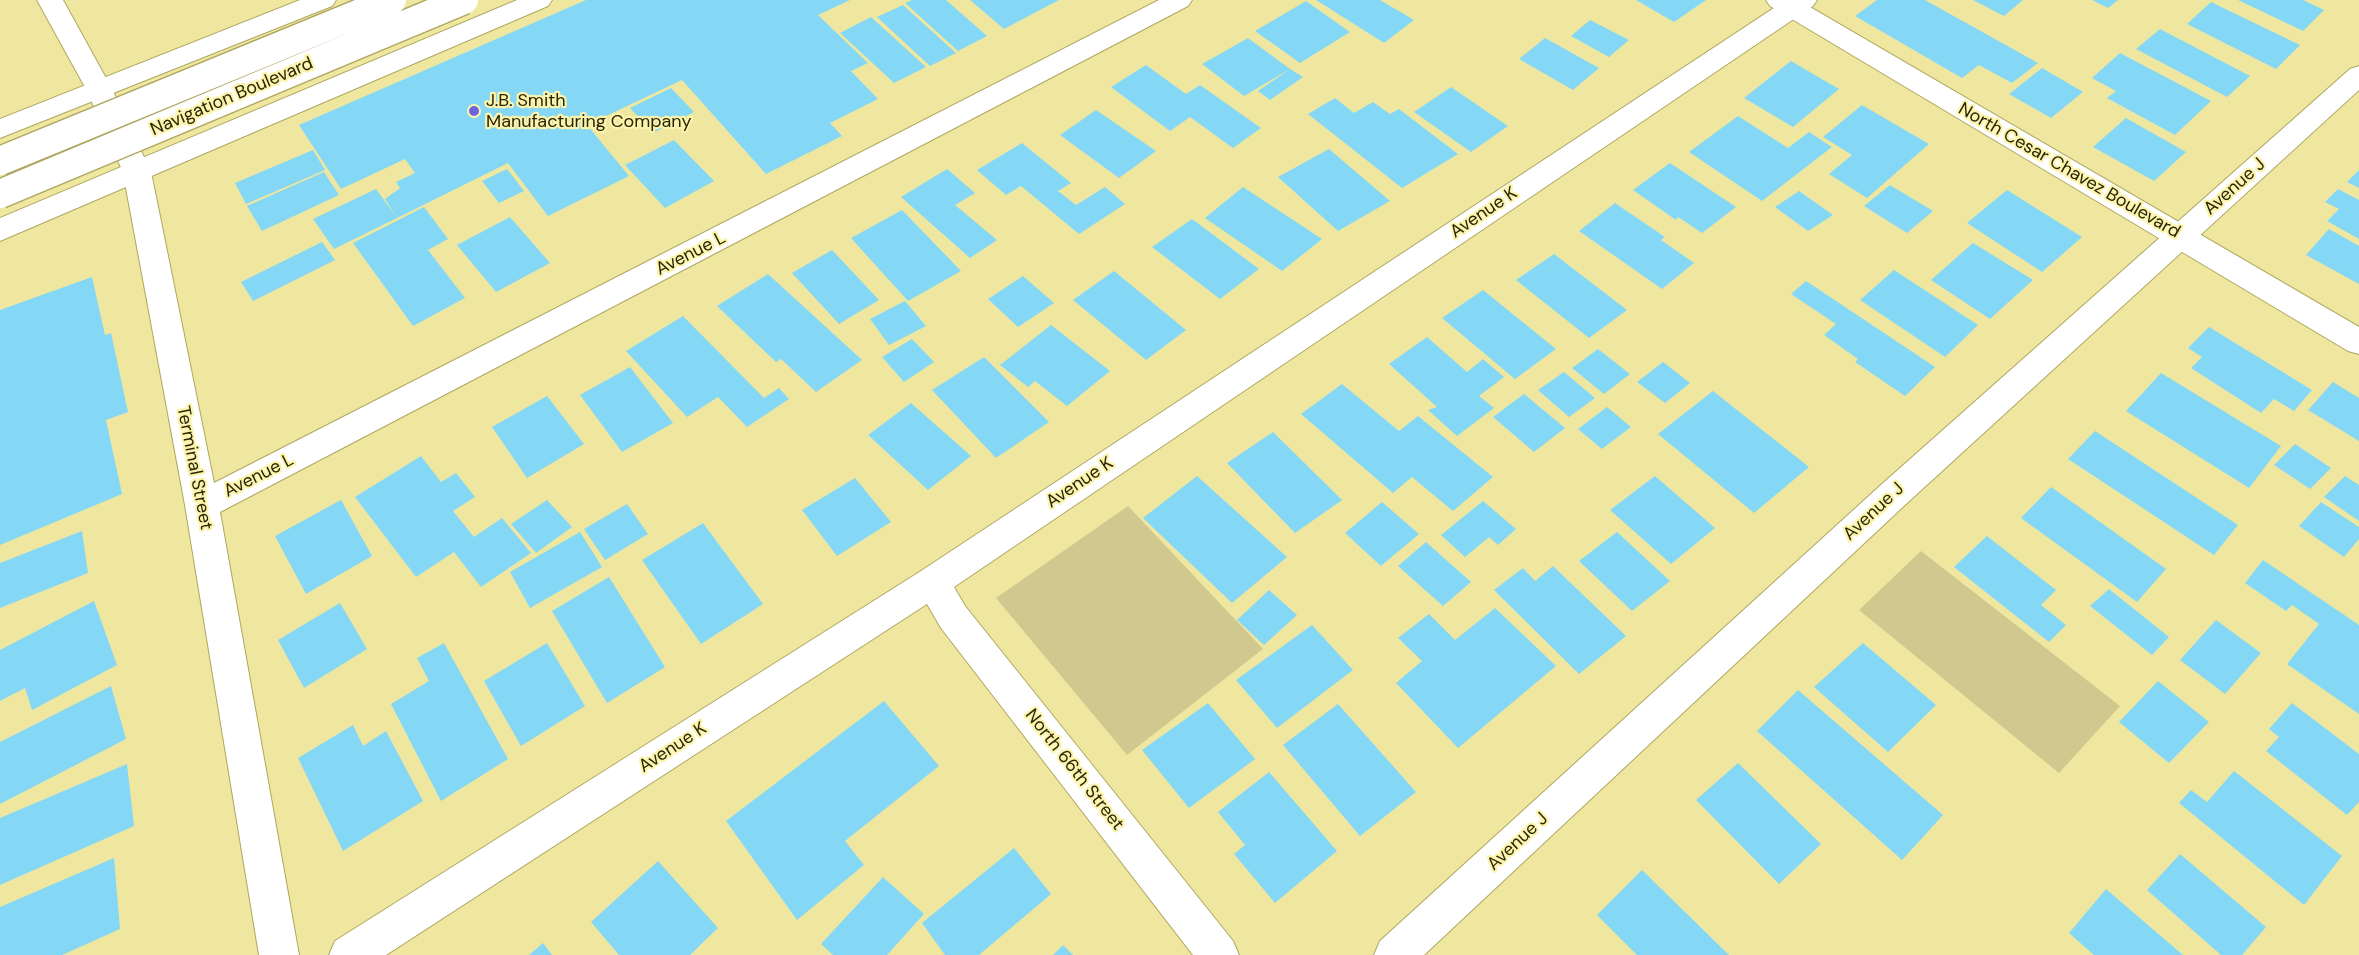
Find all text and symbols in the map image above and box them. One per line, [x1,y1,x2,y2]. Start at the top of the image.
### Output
street label: Navigation Boulevard [147,53,317,141]
place label: J.B. Smith Manufacturing Company [486,90,691,132]
street label: North Cesar Chavez Boulevard [1954,99,2184,243]
marker: J.B. Smith Manufacturing Company [467,104,481,118]
street label: Avenue J [2200,154,2270,220]
street label: Avenue K [1446,183,1522,243]
street label: Avenue L [652,227,730,281]
street label: Terminal Street [171,404,217,532]
street label: Avenue L [220,449,298,503]
street label: Avenue K [1042,453,1118,513]
street label: Avenue J [1839,479,1909,545]
street label: North 66th Street [1020,705,1128,835]
street label: Avenue K [635,718,711,778]
street label: Avenue J [1483,809,1553,875]

